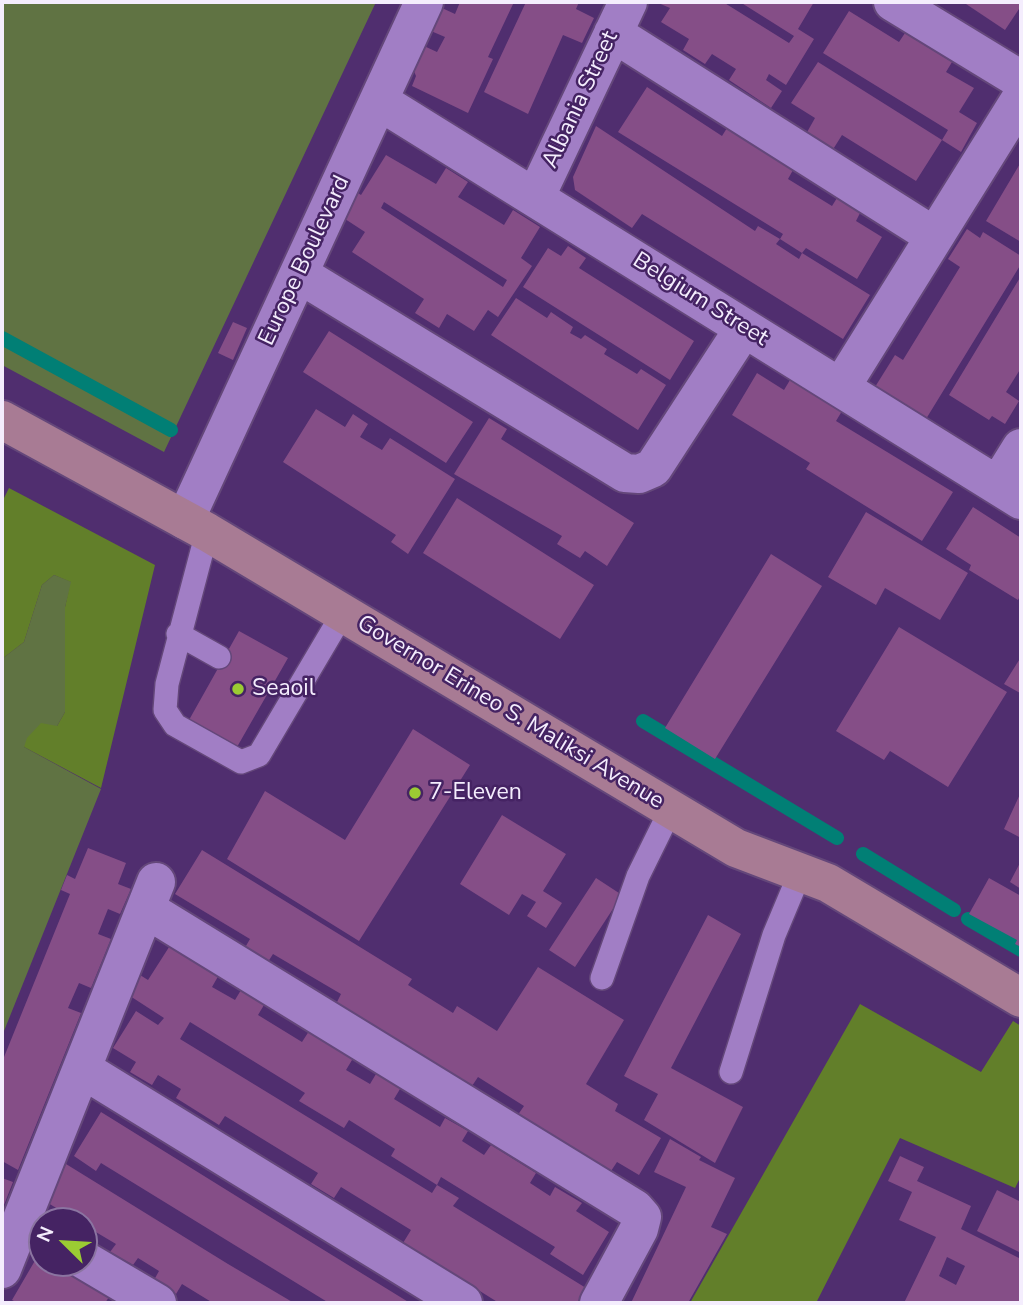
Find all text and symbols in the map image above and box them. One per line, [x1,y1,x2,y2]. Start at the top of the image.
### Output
street label: Albania Street [537,27,625,173]
street label: Europe Boulevard [254,172,356,350]
street label: Belgium Street [627,247,773,353]
street label: Governor Erineo S. Maliksi Avenue [351,610,669,816]
place label: Seaoil [252,675,316,703]
marker: Seaoil [230,681,246,697]
place label: 7-Eleven [429,779,522,807]
marker: 7-Eleven [407,785,423,801]
north arrow [28,1207,98,1277]
text: N [31,1222,60,1246]

